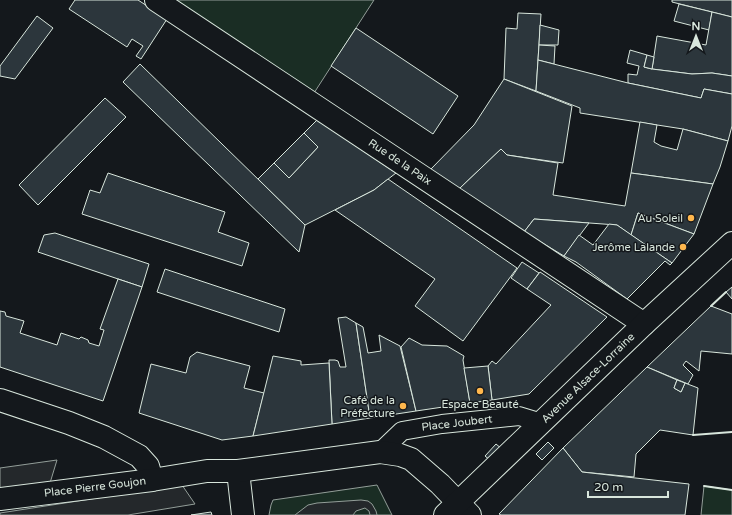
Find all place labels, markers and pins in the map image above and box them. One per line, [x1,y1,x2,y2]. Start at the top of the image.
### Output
place label: Au Soleil [637,212,683,225]
marker: Au Soleil [686,213,696,223]
place label: Jerôme Lalande [592,241,675,254]
marker: Jerôme Lalande [678,242,688,252]
marker: Espace Beauté [475,386,485,396]
place label: Café de la Préfecture [340,394,395,420]
place label: Espace Beauté [441,398,519,411]
marker: Café de la Préfecture [398,401,408,411]

